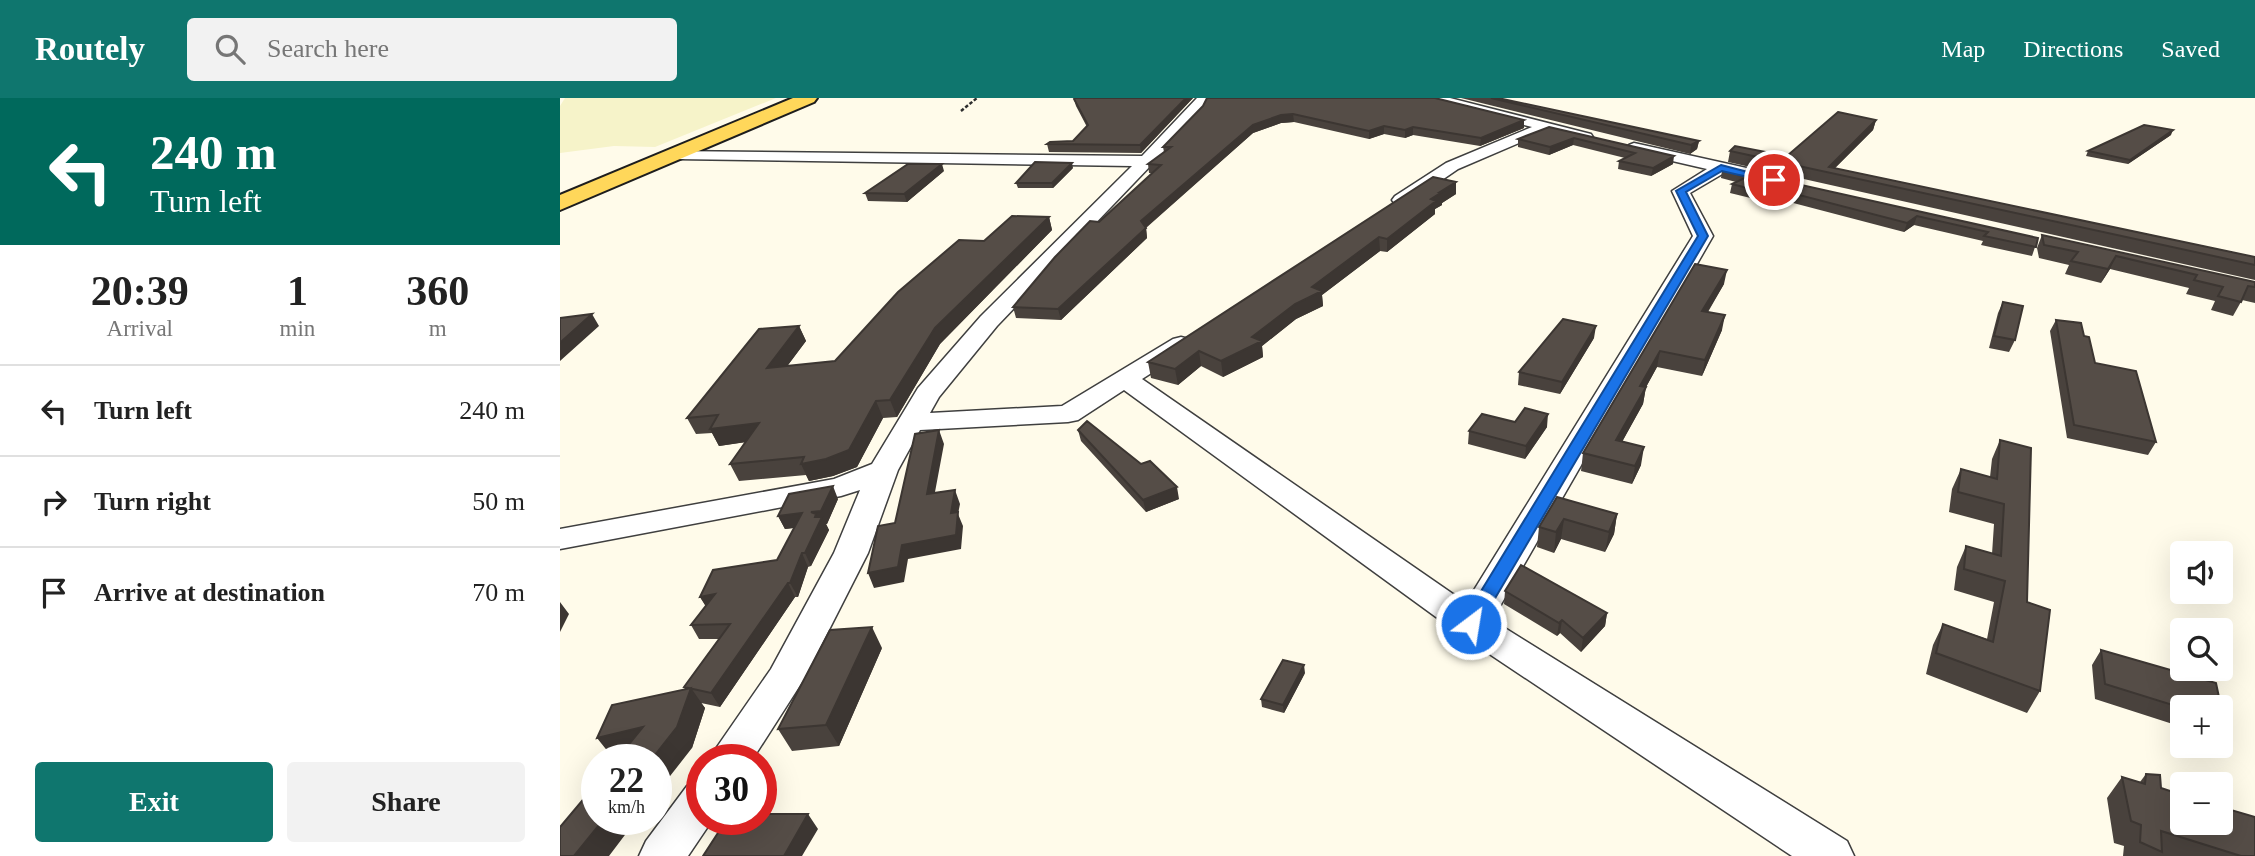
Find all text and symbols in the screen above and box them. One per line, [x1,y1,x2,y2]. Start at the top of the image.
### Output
search box [187,18,677,81]
icon: search [211,30,249,68]
text: Routely [35,31,145,67]
text: Search here [267,34,389,63]
text: Map [1941,36,1985,62]
text: Directions [2023,36,2123,62]
text: Saved [2161,36,2220,62]
text: 240 m [150,125,277,180]
icon: left [35,126,126,217]
pin [1744,150,1804,210]
icon: arrive [1755,161,1793,199]
text: Turn left [150,183,262,219]
text: 20:39 [91,268,189,314]
text: 1 [287,268,308,314]
text: 360 [406,268,469,314]
text: Arrival [107,316,173,341]
text: min [280,316,315,341]
text: m [429,316,447,341]
icon: left [35,392,73,430]
text: Turn left [94,396,192,425]
text: 240 m [459,396,525,425]
icon: right [35,483,73,521]
text: Turn right [94,487,211,516]
text: 50 m [472,487,525,516]
map controls [2170,541,2233,835]
button: sound [2170,541,2233,604]
icon: arrive [35,574,73,612]
text: Arrive at destination [94,578,325,607]
text: 70 m [472,578,525,607]
position arrow [1434,587,1508,661]
button: search [2170,618,2233,681]
button: + [2170,695,2233,758]
speed limit sign: 30 [686,744,777,835]
text: 22 [609,761,644,800]
button: Exit [35,762,273,842]
button: Share [287,762,525,842]
button: − [2170,772,2233,835]
text: km/h [608,797,645,817]

